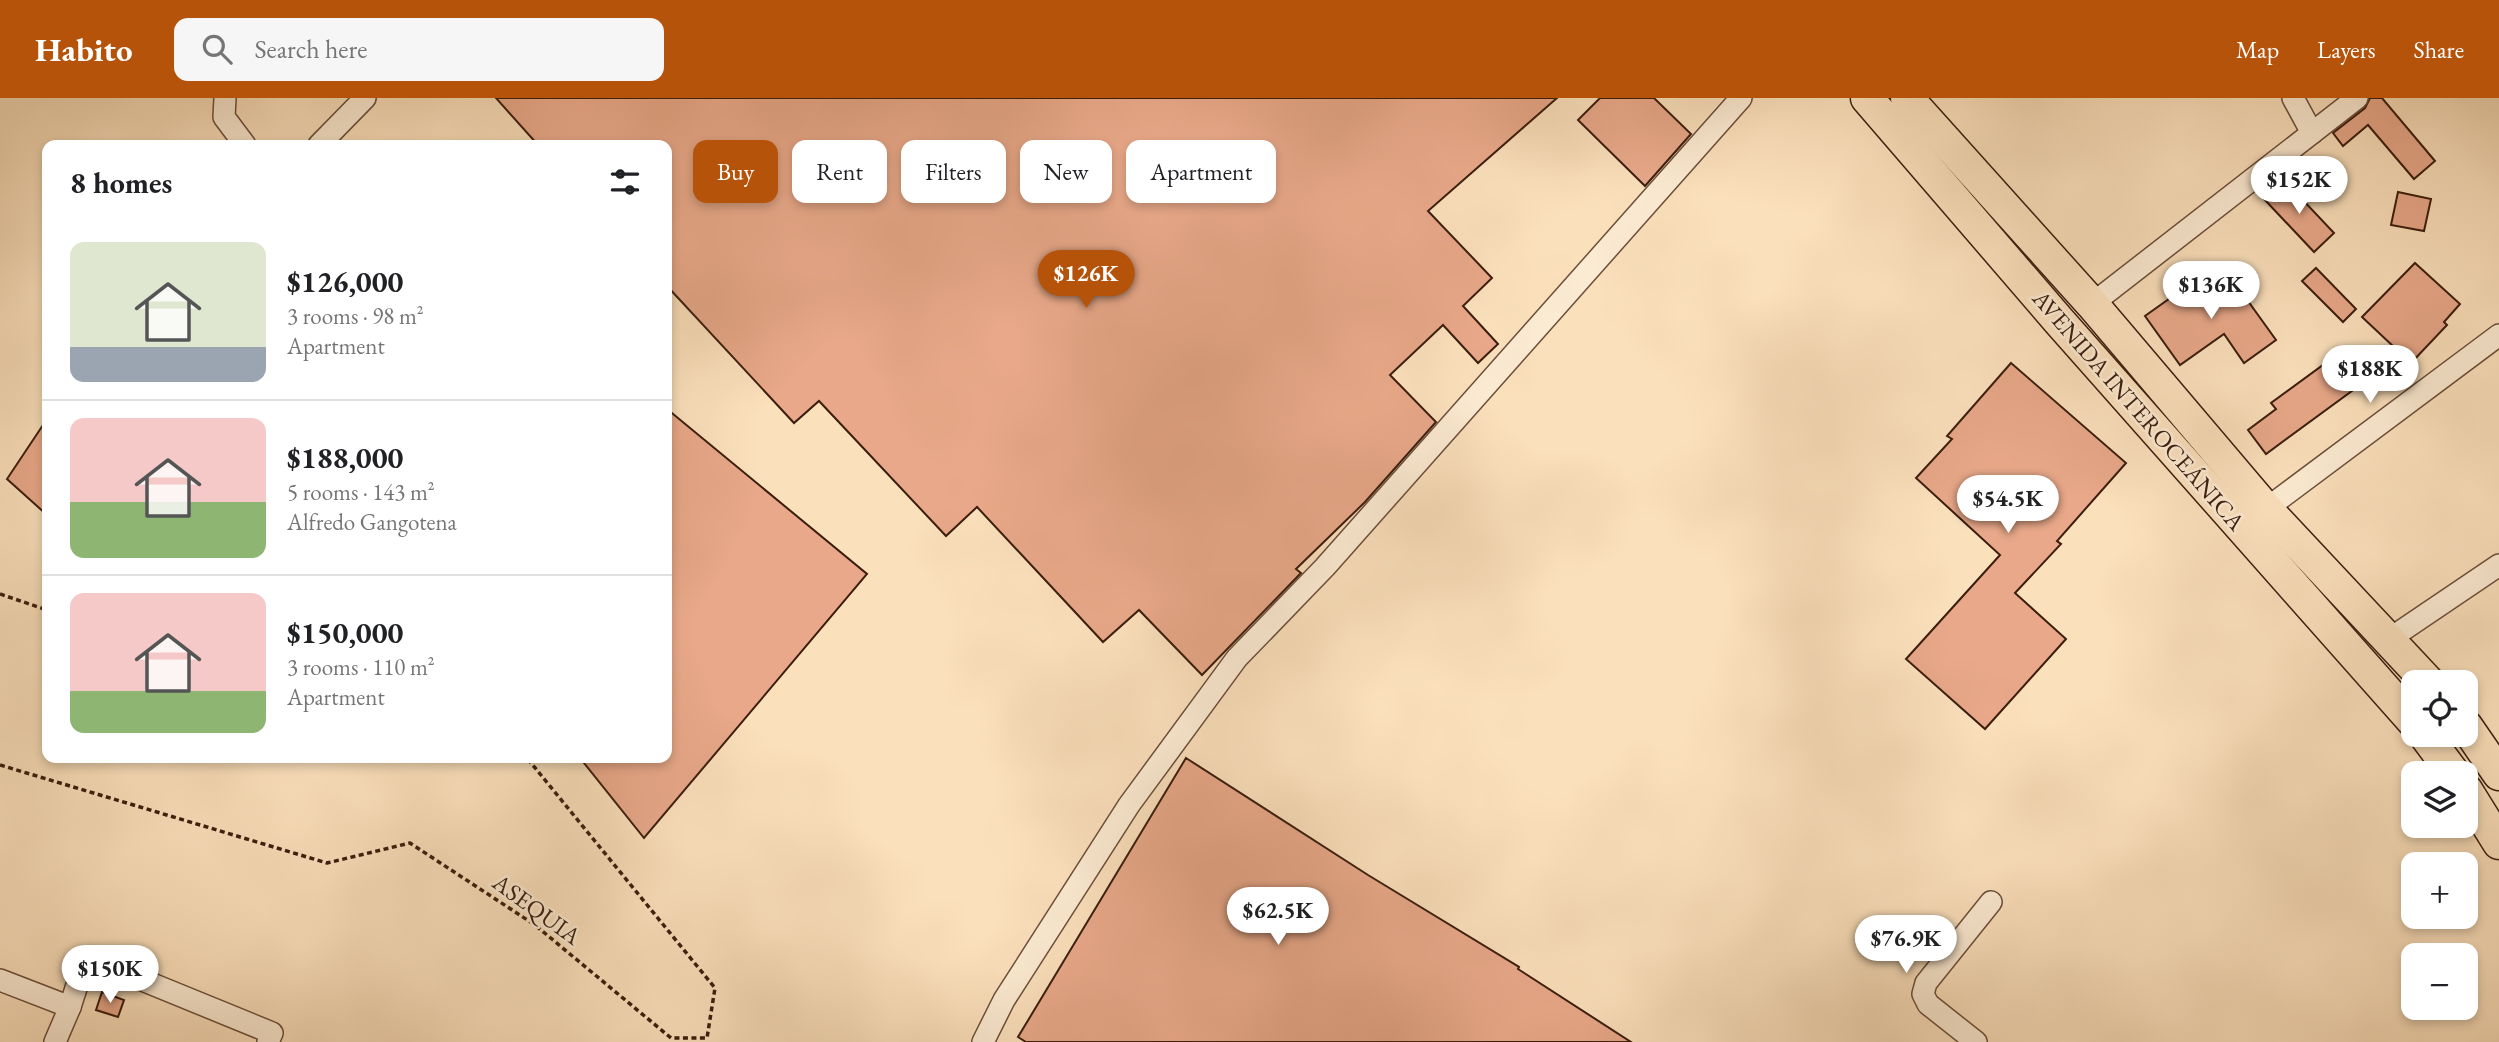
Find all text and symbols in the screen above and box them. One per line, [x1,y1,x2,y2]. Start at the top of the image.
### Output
search box [174,18,664,81]
text: Habito [35,28,132,71]
icon: search [198,30,236,68]
text: Search here [254,32,367,66]
text: Map [2236,34,2279,65]
text: Layers [2317,34,2376,65]
text: Share [2414,34,2464,65]
chip: Buy [693,140,778,203]
chip: Rent [792,140,887,203]
chip: Filters [901,140,1006,203]
chip: New [1020,140,1112,203]
chip: Apartment [1126,140,1276,203]
pin: $152K [2250,156,2348,216]
text: 8 homes [70,163,172,202]
icon: filters [606,163,644,201]
text: $152K [2267,164,2331,194]
pin: $126K [1037,250,1135,310]
text: $126K [1054,258,1118,288]
text: $126,000 [287,262,403,301]
pin: $136K [2162,262,2260,321]
text: $136K [2179,269,2243,299]
icon: home [126,270,210,354]
street label: AVENIDA INTEROCEÁNICA [2025,282,2252,537]
text: 3 rooms · 98 m² [287,301,424,331]
text: Apartment [287,331,385,361]
pin: $188K [2321,345,2419,405]
text: $188K [2338,353,2402,383]
text: $188,000 [287,438,403,477]
icon: home [126,446,210,530]
pin: $54.5K [1951,476,2065,535]
text: 5 rooms · 143 m² [287,477,435,507]
text: $54.5K [1973,483,2043,513]
text: Alfredo Gangotena [287,507,457,537]
text: $150,000 [287,613,403,652]
icon: home [126,621,210,705]
text: 3 rooms · 110 m² [287,652,435,682]
map controls [2401,670,2478,1020]
button: locate [2401,670,2478,747]
text: Apartment [287,682,385,712]
button: layers [2401,761,2478,838]
button: + [2401,852,2478,929]
street label: ASEQUIA [486,866,588,952]
pin: $62.5K [1221,888,1335,947]
text: $62.5K [1243,895,1313,925]
pin: $76.9K [1849,916,1963,975]
text: $76.9K [1871,923,1941,953]
button: − [2401,943,2478,1020]
pin: $150K [61,946,159,1005]
text: $150K [78,953,142,983]

